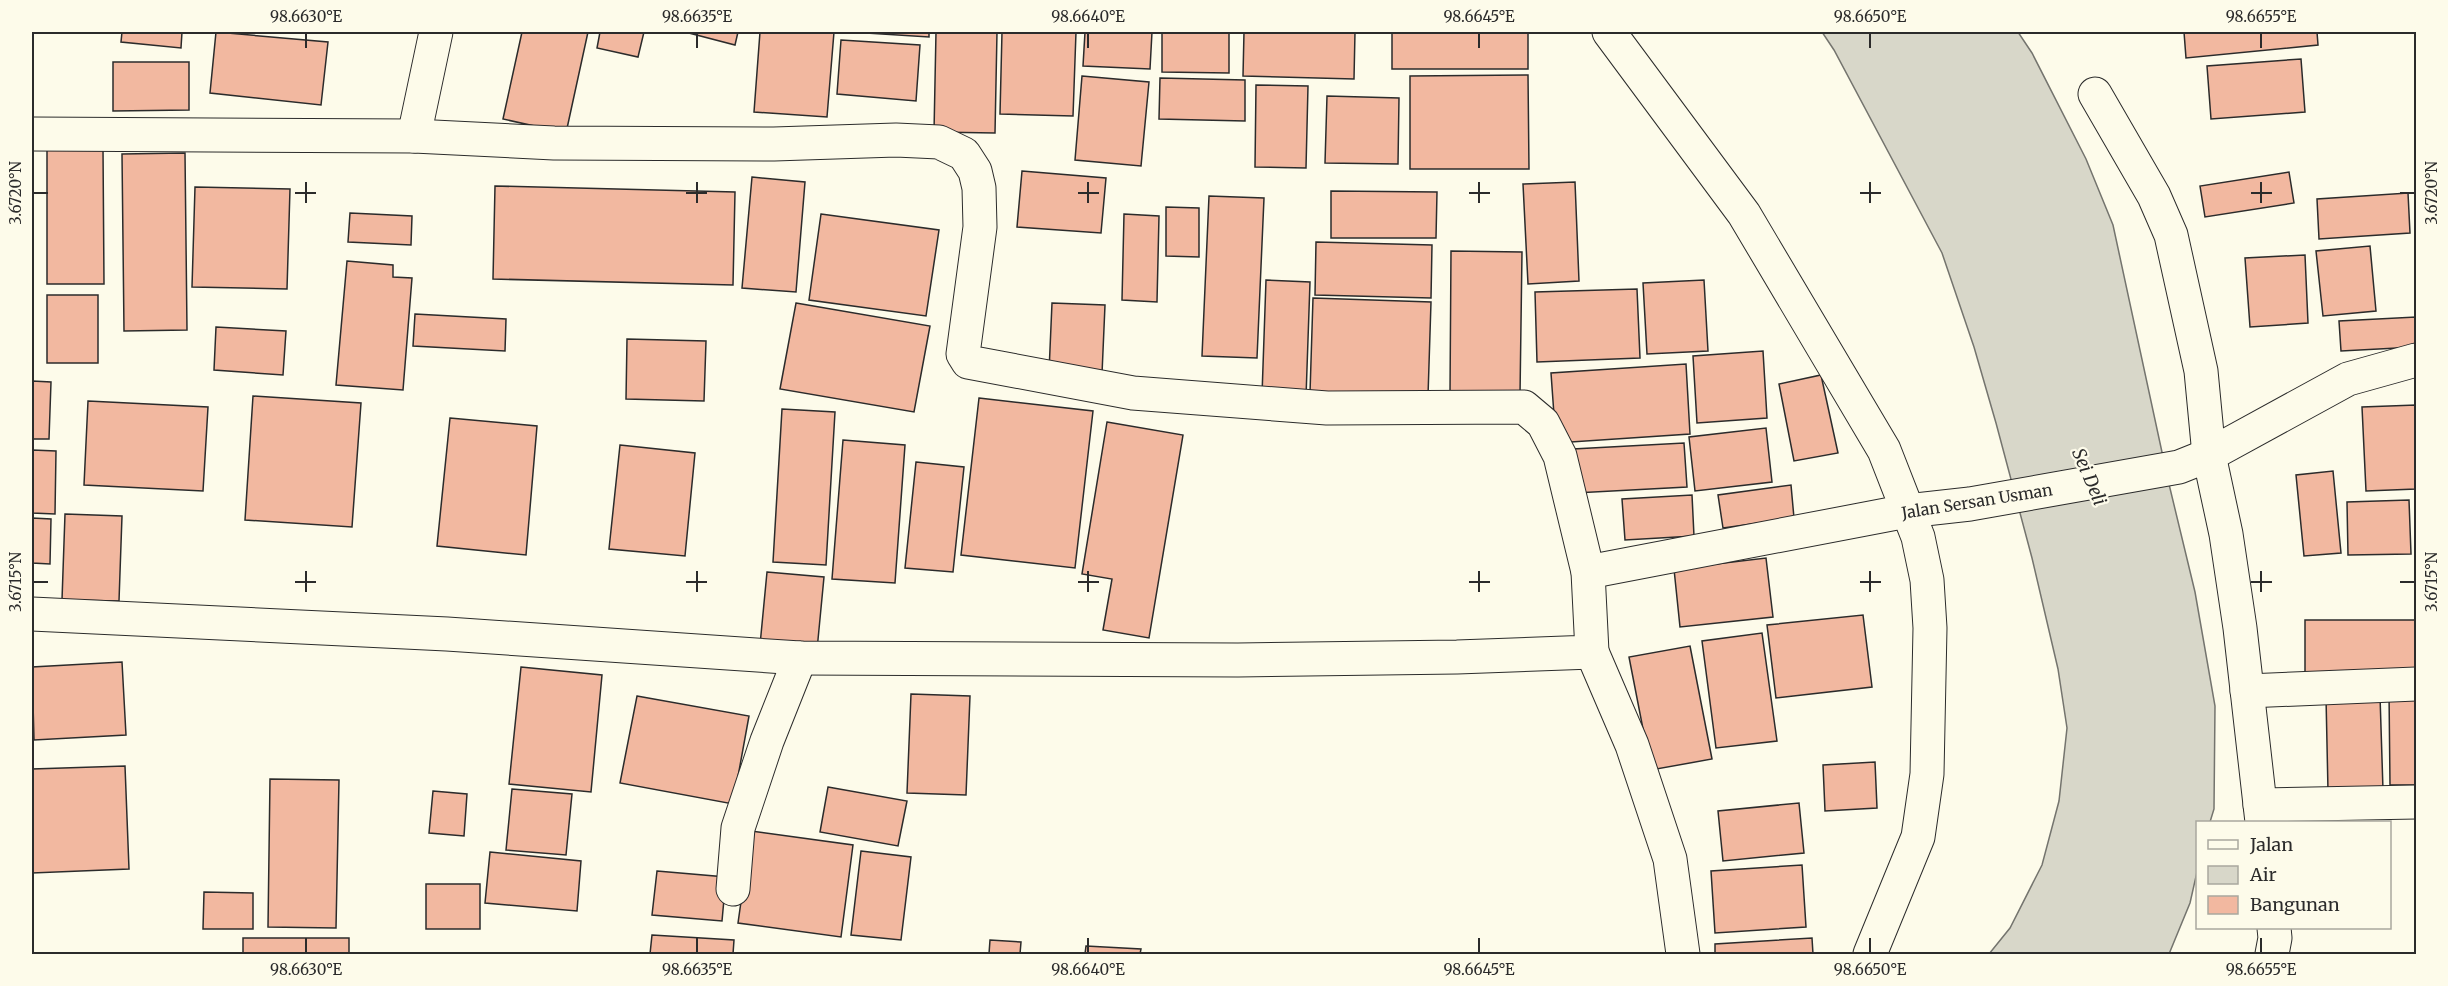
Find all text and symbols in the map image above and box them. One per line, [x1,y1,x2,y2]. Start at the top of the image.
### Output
text: 98.6630°E [270,7,342,26]
text: 98.6635°E [662,7,733,26]
text: 98.6640°E [1051,7,1125,26]
text: 98.6645°E [1443,7,1515,26]
text: 98.6650°E [1834,7,1907,26]
text: 98.6655°E [2226,7,2297,26]
text: 3.6720°N [6,161,25,225]
text: 3.6720°N [2422,161,2441,225]
water label: Sei Deli [2067,445,2112,509]
street label: Jalan Sersan Usman [1899,479,2054,523]
text: 3.6715°N [6,552,25,612]
text: 3.6715°N [2422,552,2441,612]
legend [2196,821,2391,929]
text: Jalan [2249,833,2293,856]
text: Air [2249,863,2277,886]
text: Bangunan [2250,893,2340,916]
text: 98.6630°E [270,960,342,979]
text: 98.6635°E [662,960,733,979]
text: 98.6640°E [1051,960,1125,979]
text: 98.6645°E [1443,960,1515,979]
text: 98.6650°E [1834,960,1907,979]
text: 98.6655°E [2226,960,2297,979]

